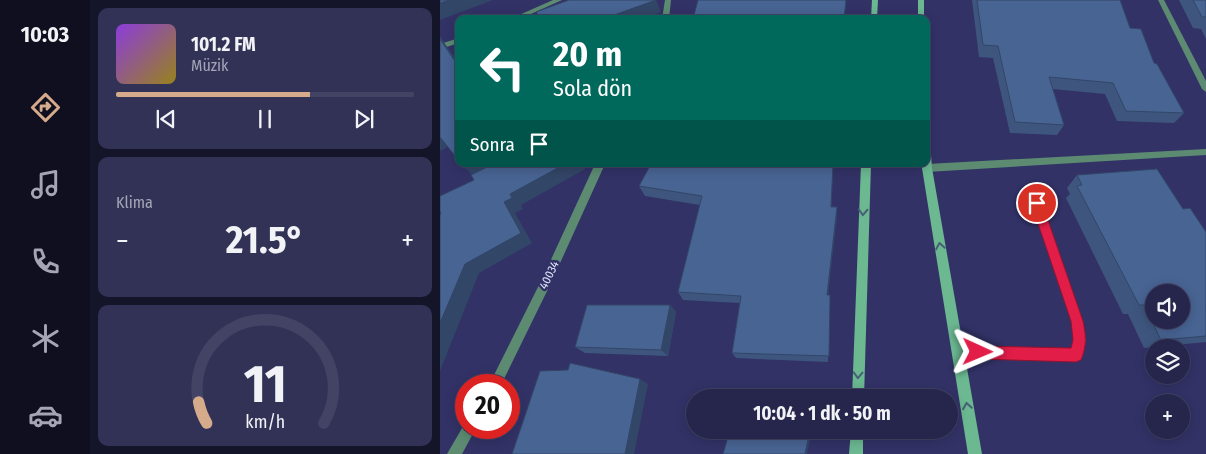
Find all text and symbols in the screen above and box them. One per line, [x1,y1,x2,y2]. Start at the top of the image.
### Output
text: 10:03 [21,21,69,48]
text: 101.2 FM [191,33,256,56]
text: 20 m [553,33,622,75]
icon: left [470,35,535,100]
text: Müzik [191,56,229,75]
text: Sola dön [553,75,632,102]
icon: directions [28,90,63,125]
icon: previous [152,105,180,133]
icon: pause [251,105,279,133]
icon: next [350,105,378,133]
icon: arrive [525,130,553,158]
text: Sonra [470,133,515,156]
icon: music [28,167,63,202]
pin [1016,182,1058,224]
icon: arrive [1023,189,1051,217]
text: Klima [116,193,153,212]
one-way arrow [858,209,869,217]
text: 21.5° [226,217,304,263]
text: − [116,224,129,257]
text: + [401,224,414,257]
one-way arrow [936,241,946,250]
icon: phone [28,244,63,279]
street label: 40034 [536,259,562,291]
map controls [1145,284,1190,439]
button: sound [1145,284,1190,329]
icon: climate [28,321,63,356]
position arrow [951,325,1003,377]
button: layers [1145,339,1190,384]
text: 11 [243,353,287,416]
one-way arrow [853,371,864,379]
speed limit sign: 20 [455,374,520,439]
button: + [1145,394,1190,439]
icon: car [28,398,63,433]
text: 10:04 · 1 dk · 50 m [753,402,891,425]
one-way arrow [963,402,973,410]
text: km/h [245,411,285,433]

